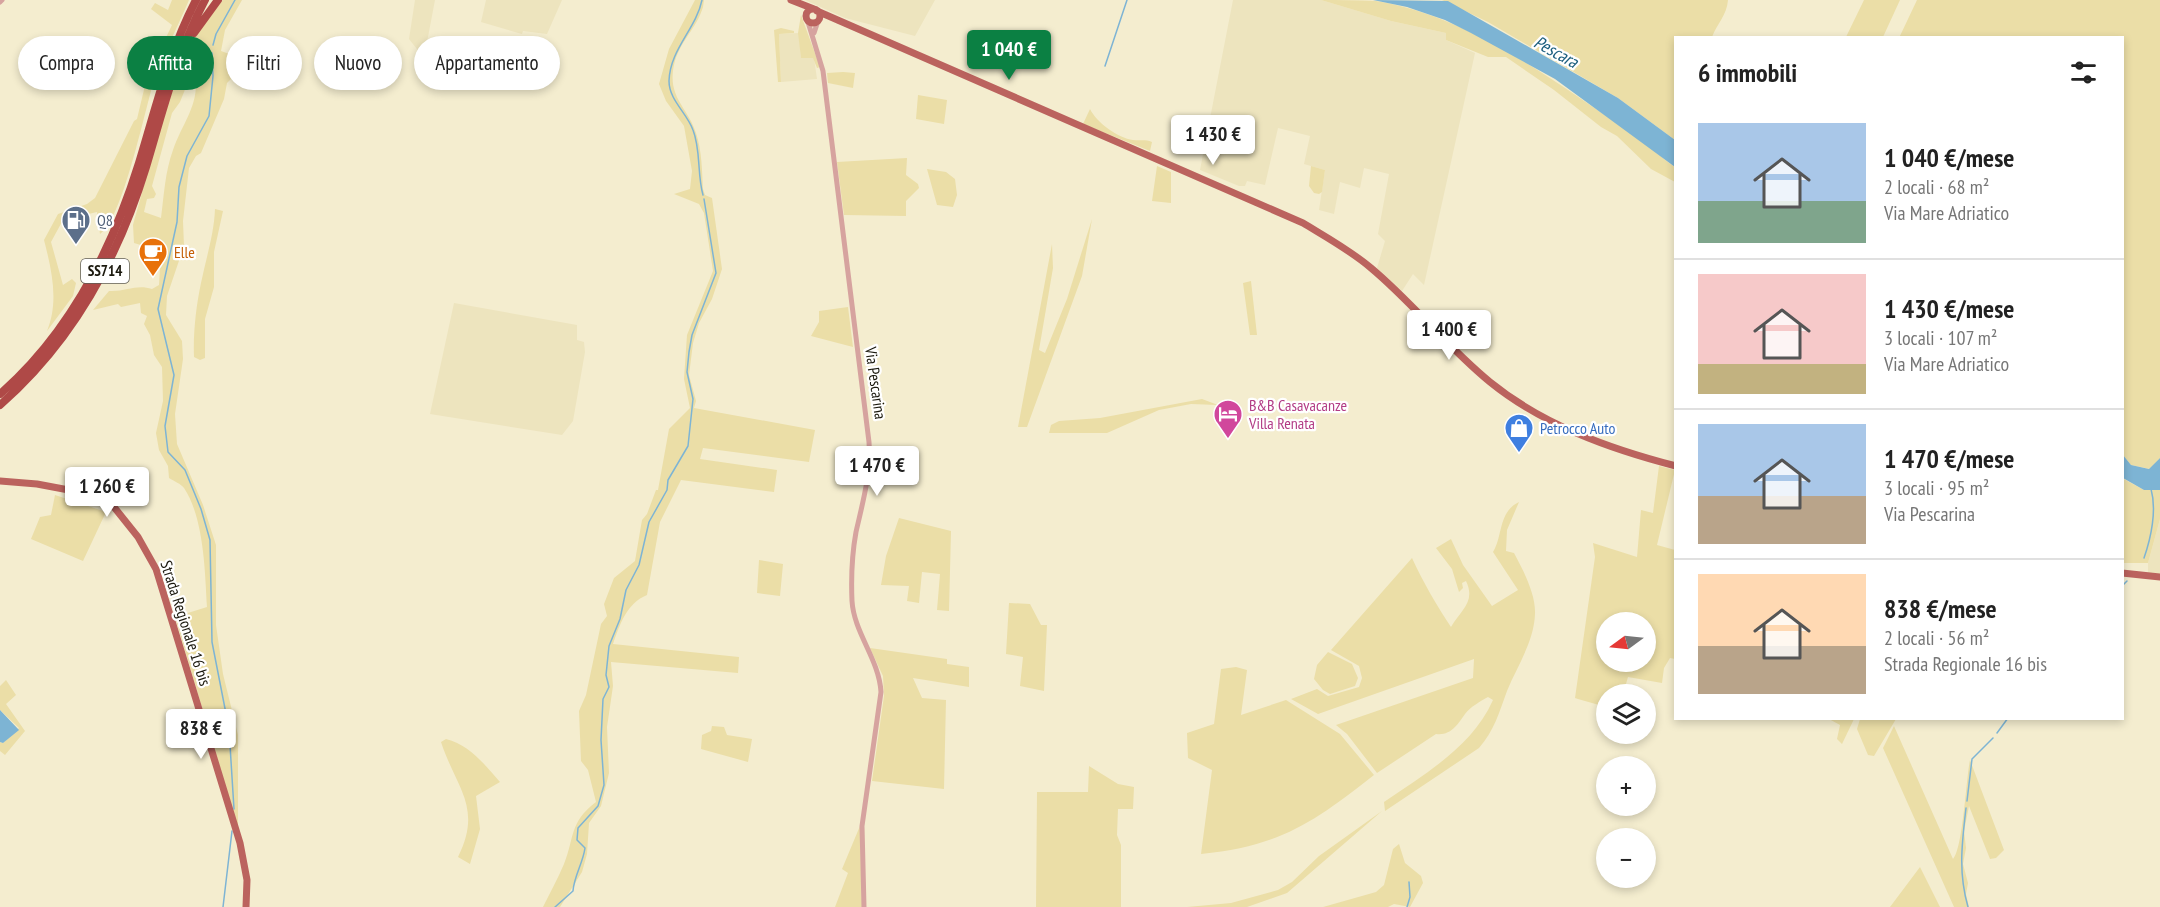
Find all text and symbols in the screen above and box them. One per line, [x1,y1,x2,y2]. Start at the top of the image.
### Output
pin: 1 040 € [954,30,1064,81]
water label: Pescara [1530,30,1583,73]
chip: Compra [18,36,115,90]
chip: Affitta [127,36,214,90]
chip: Filtri [226,36,302,90]
chip: Nuovo [314,36,402,90]
chip: Appartamento [414,36,560,90]
text: 1 040 € [981,36,1037,62]
text: 6 immobili [1698,56,1797,89]
icon: filters [2067,56,2100,89]
pin: 1 430 € [1158,115,1268,166]
text: 1 430 € [1185,121,1241,147]
text: 1 040 €/mese [1884,141,2014,174]
icon: home [1746,147,1818,219]
text: 2 locali · 68 m² [1884,174,1989,200]
text: Via Mare Adriatico [1884,200,2009,226]
fuel station icon: Q8 [60,204,92,246]
place label: Q8 [97,210,113,230]
cafe icon: Elle [137,236,169,278]
place label: Elle [174,242,195,262]
road number: SS714 [81,259,129,283]
text: 1 430 €/mese [1884,292,2014,325]
icon: home [1746,298,1818,370]
pin: 1 400 € [1394,310,1504,361]
text: 1 400 € [1421,316,1477,342]
text: 3 locali · 107 m² [1884,325,1997,351]
street label: Via Pescarina [861,345,891,420]
text: Via Mare Adriatico [1884,351,2009,377]
place label: B&B Casavacanze Villa Renata [1248,395,1347,433]
hotel icon: B&B Casavacanze Villa Renata [1212,398,1244,440]
shop icon: Petrocco Auto [1503,412,1535,454]
place label: Petrocco Auto [1540,418,1616,438]
text: 1 470 €/mese [1884,442,2014,475]
pin: 1 470 € [822,446,932,497]
icon: home [1746,448,1818,520]
text: 1 470 € [849,452,905,478]
pin: 1 260 € [52,467,162,518]
text: 1 260 € [79,473,135,499]
text: 3 locali · 95 m² [1884,475,1989,501]
text: Via Pescarina [1884,501,1975,527]
street label: Strada Regionale 16 bis [156,558,216,688]
text: 838 €/mese [1884,592,1997,625]
icon: home [1746,598,1818,670]
north arrow [1596,612,1656,672]
map controls [1596,612,1656,888]
text: 2 locali · 56 m² [1884,625,1989,651]
text: Strada Regionale 16 bis [1884,651,2047,677]
button: layers [1596,684,1656,744]
pin: 838 € [159,709,243,760]
text: 838 € [180,715,222,741]
button: + [1596,756,1656,816]
button: − [1596,828,1656,888]

